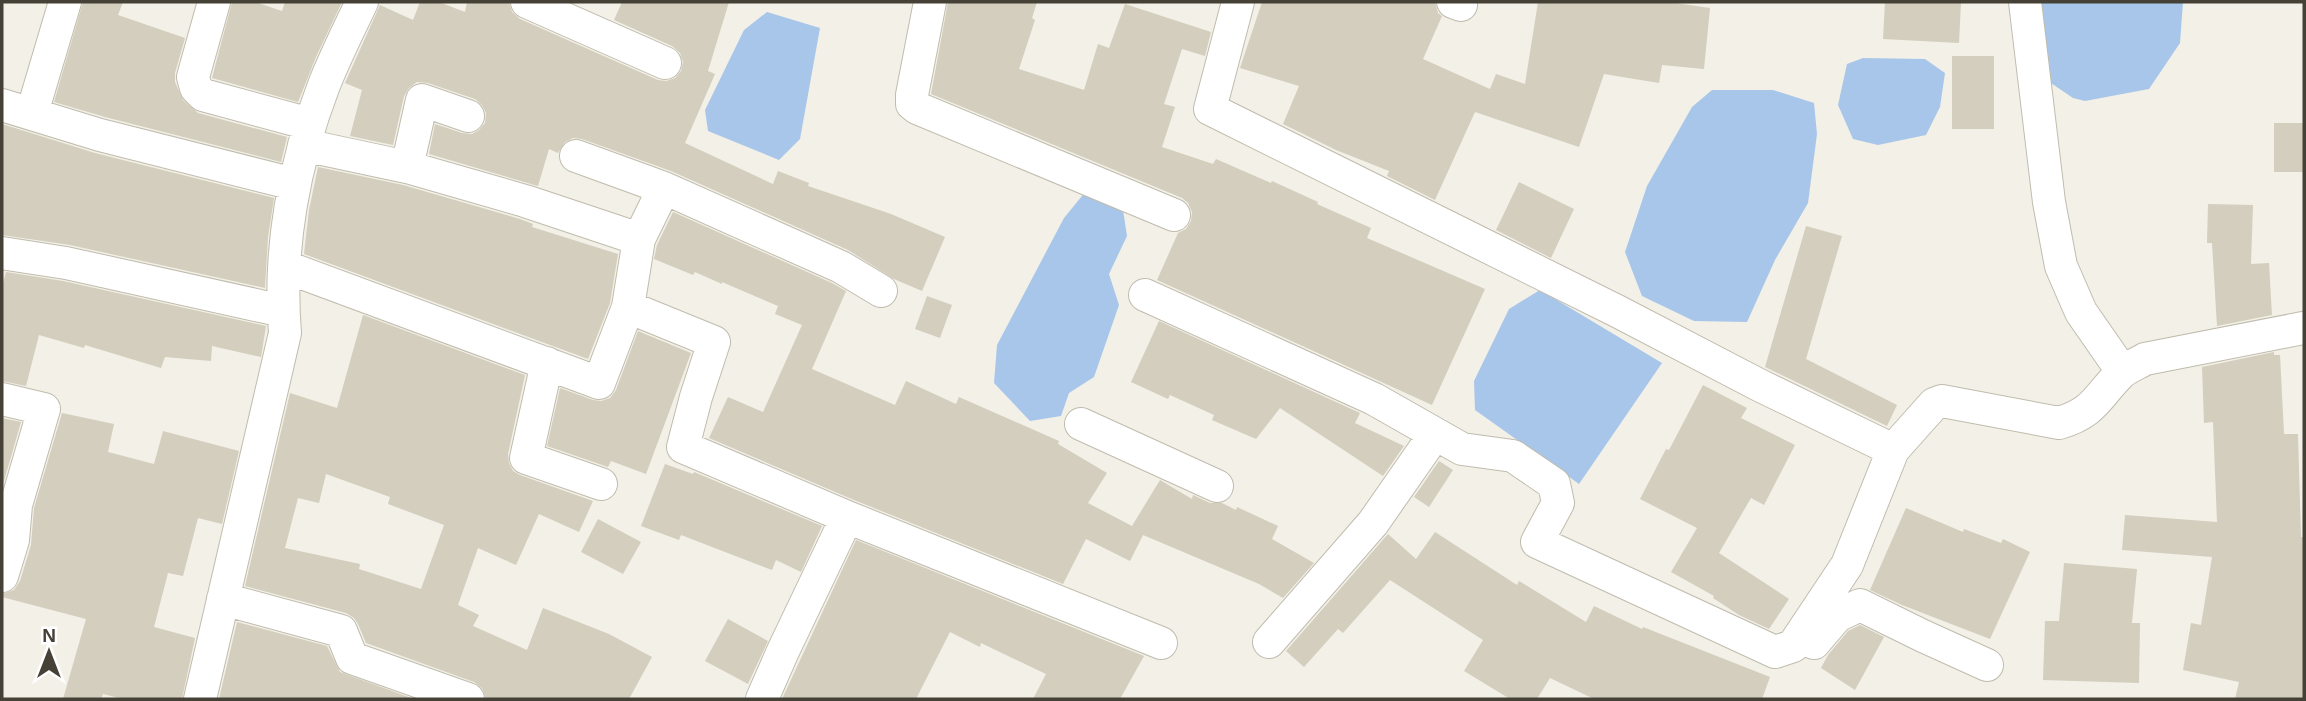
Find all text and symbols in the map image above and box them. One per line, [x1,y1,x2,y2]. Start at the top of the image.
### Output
north arrow [14,617,84,687]
text: N [42,625,56,646]

